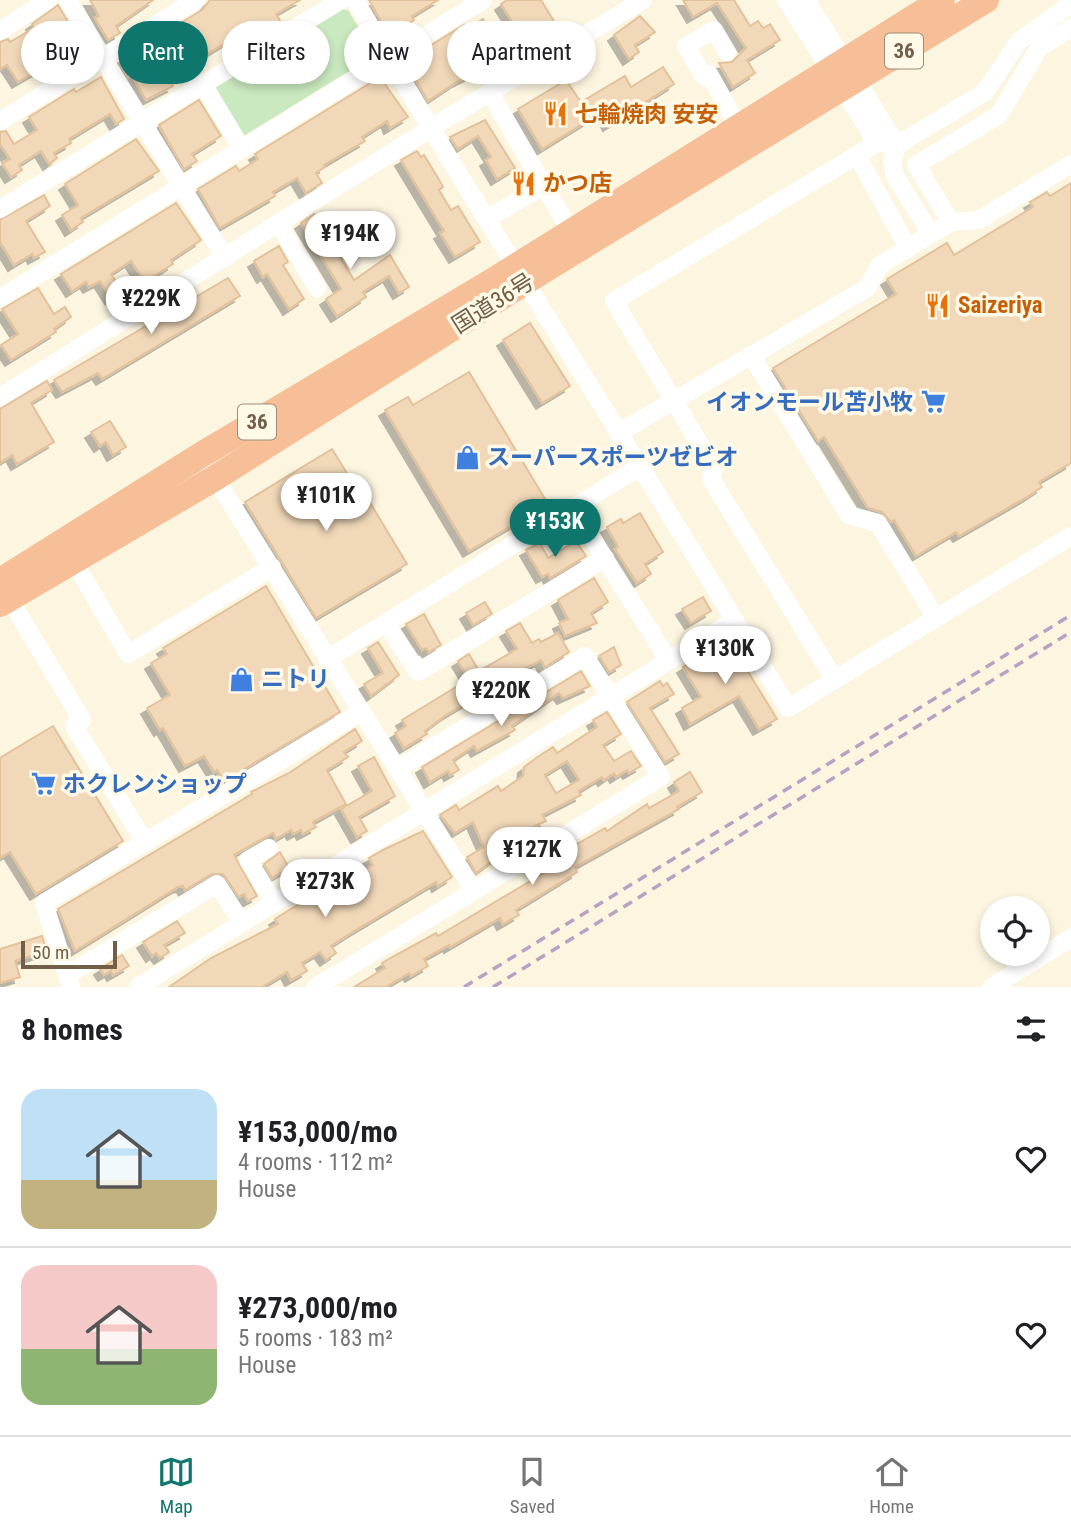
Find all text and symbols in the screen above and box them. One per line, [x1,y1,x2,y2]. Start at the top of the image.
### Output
chip: Buy [21,21,104,84]
chip: Rent [118,21,208,84]
chip: Filters [222,21,330,84]
chip: New [344,21,433,84]
chip: Apartment [447,21,596,84]
road number: 36 [885,34,923,68]
restaurant icon: 七輪焼肉 安安 [541,100,569,128]
place label: 七輪焼肉 安安 [575,101,718,128]
restaurant icon: かつ店 [509,169,537,197]
place label: かつ店 [543,170,612,197]
pin: ¥194K [301,212,399,271]
text: ¥194K [321,220,379,247]
street label: 国道36号 [447,268,539,339]
pin: ¥229K [102,276,200,336]
text: ¥229K [122,285,180,312]
restaurant icon: Saizeriya [924,291,952,319]
place label: Saizeriya [958,292,1043,319]
supermarket icon: イオンモール苫小牧 [919,388,947,416]
place label: イオンモール苫小牧 [706,389,913,416]
road number: 36 [238,404,276,440]
shop icon: スーパースポーツゼビオ [453,443,481,471]
place label: スーパースポーツゼビオ [487,444,738,471]
pin: ¥101K [277,474,375,533]
text: ¥101K [297,482,355,509]
pin: ¥153K [506,500,604,559]
text: ¥153K [526,508,584,535]
pin: ¥130K [676,626,774,686]
text: ¥130K [696,635,754,662]
shop icon: ニトリ [227,665,255,693]
place label: ニトリ [261,666,330,693]
pin: ¥220K [452,668,550,728]
text: ¥220K [472,677,530,704]
supermarket icon: ホクレンショップ [29,770,57,798]
place label: ホクレンショップ [63,771,247,798]
pin: ¥127K [483,828,581,887]
text: ¥127K [503,836,561,863]
pin: ¥273K [276,860,374,919]
text: ¥273K [296,868,354,895]
map controls [980,896,1050,966]
button: locate [980,896,1050,966]
scale bar [21,938,117,970]
text: 50 m [32,941,69,964]
icon: filters [1012,1010,1050,1048]
text: 8 homes [21,1012,123,1047]
text: ¥153,000/mo [238,1114,398,1149]
icon: home [77,1117,161,1201]
icon: heart [1012,1140,1050,1178]
text: 4 rooms · 112 m² [238,1149,393,1176]
text: House [238,1176,296,1203]
text: ¥273,000/mo [238,1290,398,1325]
icon: home [77,1293,161,1377]
icon: heart [1012,1316,1050,1354]
text: 5 rooms · 183 m² [238,1325,393,1352]
text: House [238,1352,296,1379]
tab: Map [157,1453,195,1518]
tab: Saved [510,1453,555,1518]
tab: Home [869,1453,914,1518]

